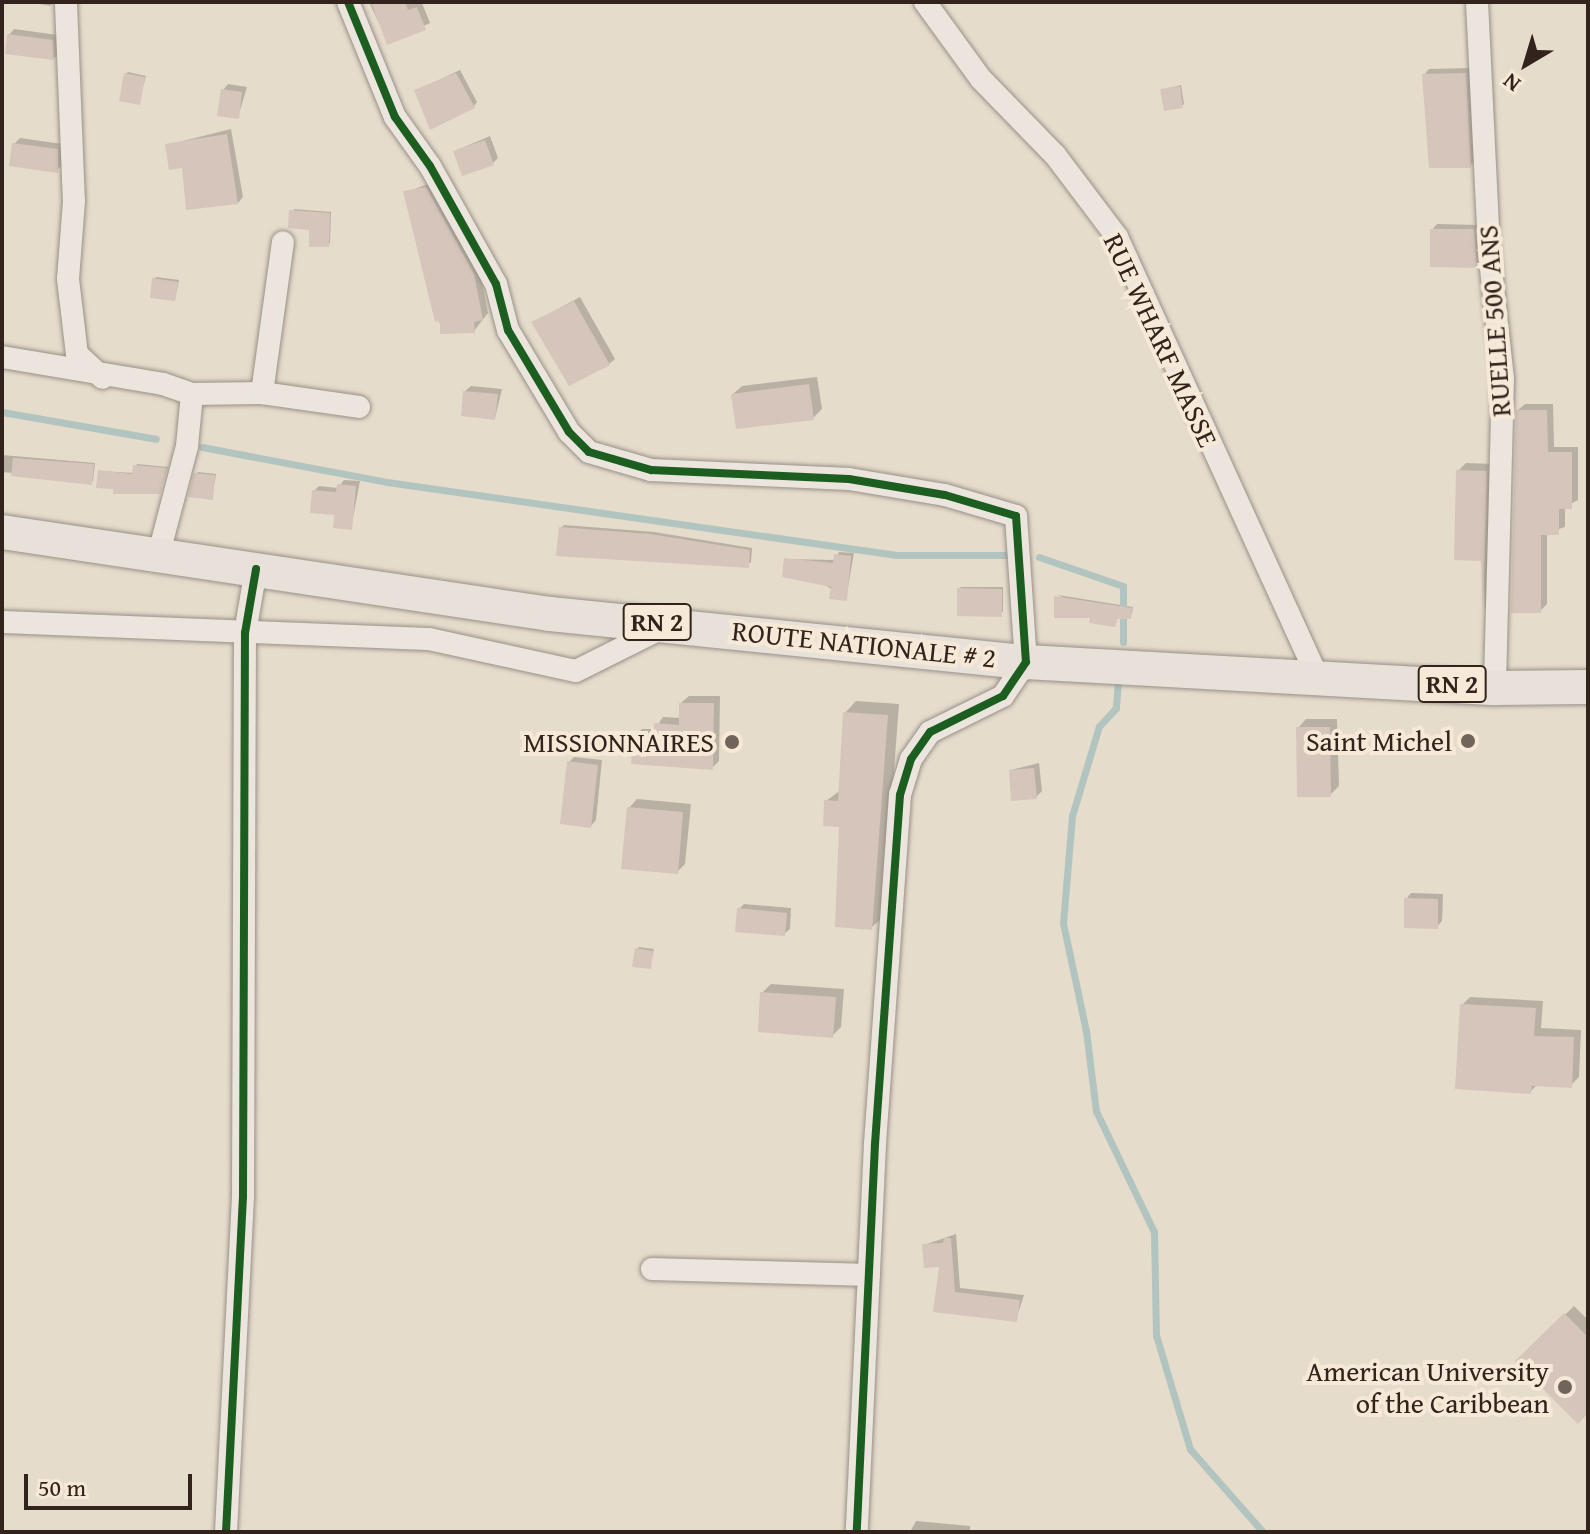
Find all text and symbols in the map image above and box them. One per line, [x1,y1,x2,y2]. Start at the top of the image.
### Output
north arrow [1486,24,1566,104]
text: N [1496,66,1527,100]
street label: RUELLE 500 ANS [1471,224,1517,418]
street label: RUE WHARF MASSE [1097,228,1225,452]
road number: RN 2 [621,600,693,644]
street label: ROUTE NATIONALE # 2 [730,613,998,675]
road number: RN 2 [1416,662,1488,706]
place label: Saint Michel [1306,724,1452,758]
place label: MISSIONNAIRES [523,725,714,759]
marker: MISSIONNAIRES [721,731,743,753]
marker: Saint Michel [1459,732,1477,750]
place label: American University of the Caribbean [1306,1354,1549,1420]
marker: American University of the Caribbean [1556,1378,1574,1396]
scale bar [28,1458,196,1508]
text: 50 m [38,1470,86,1505]

